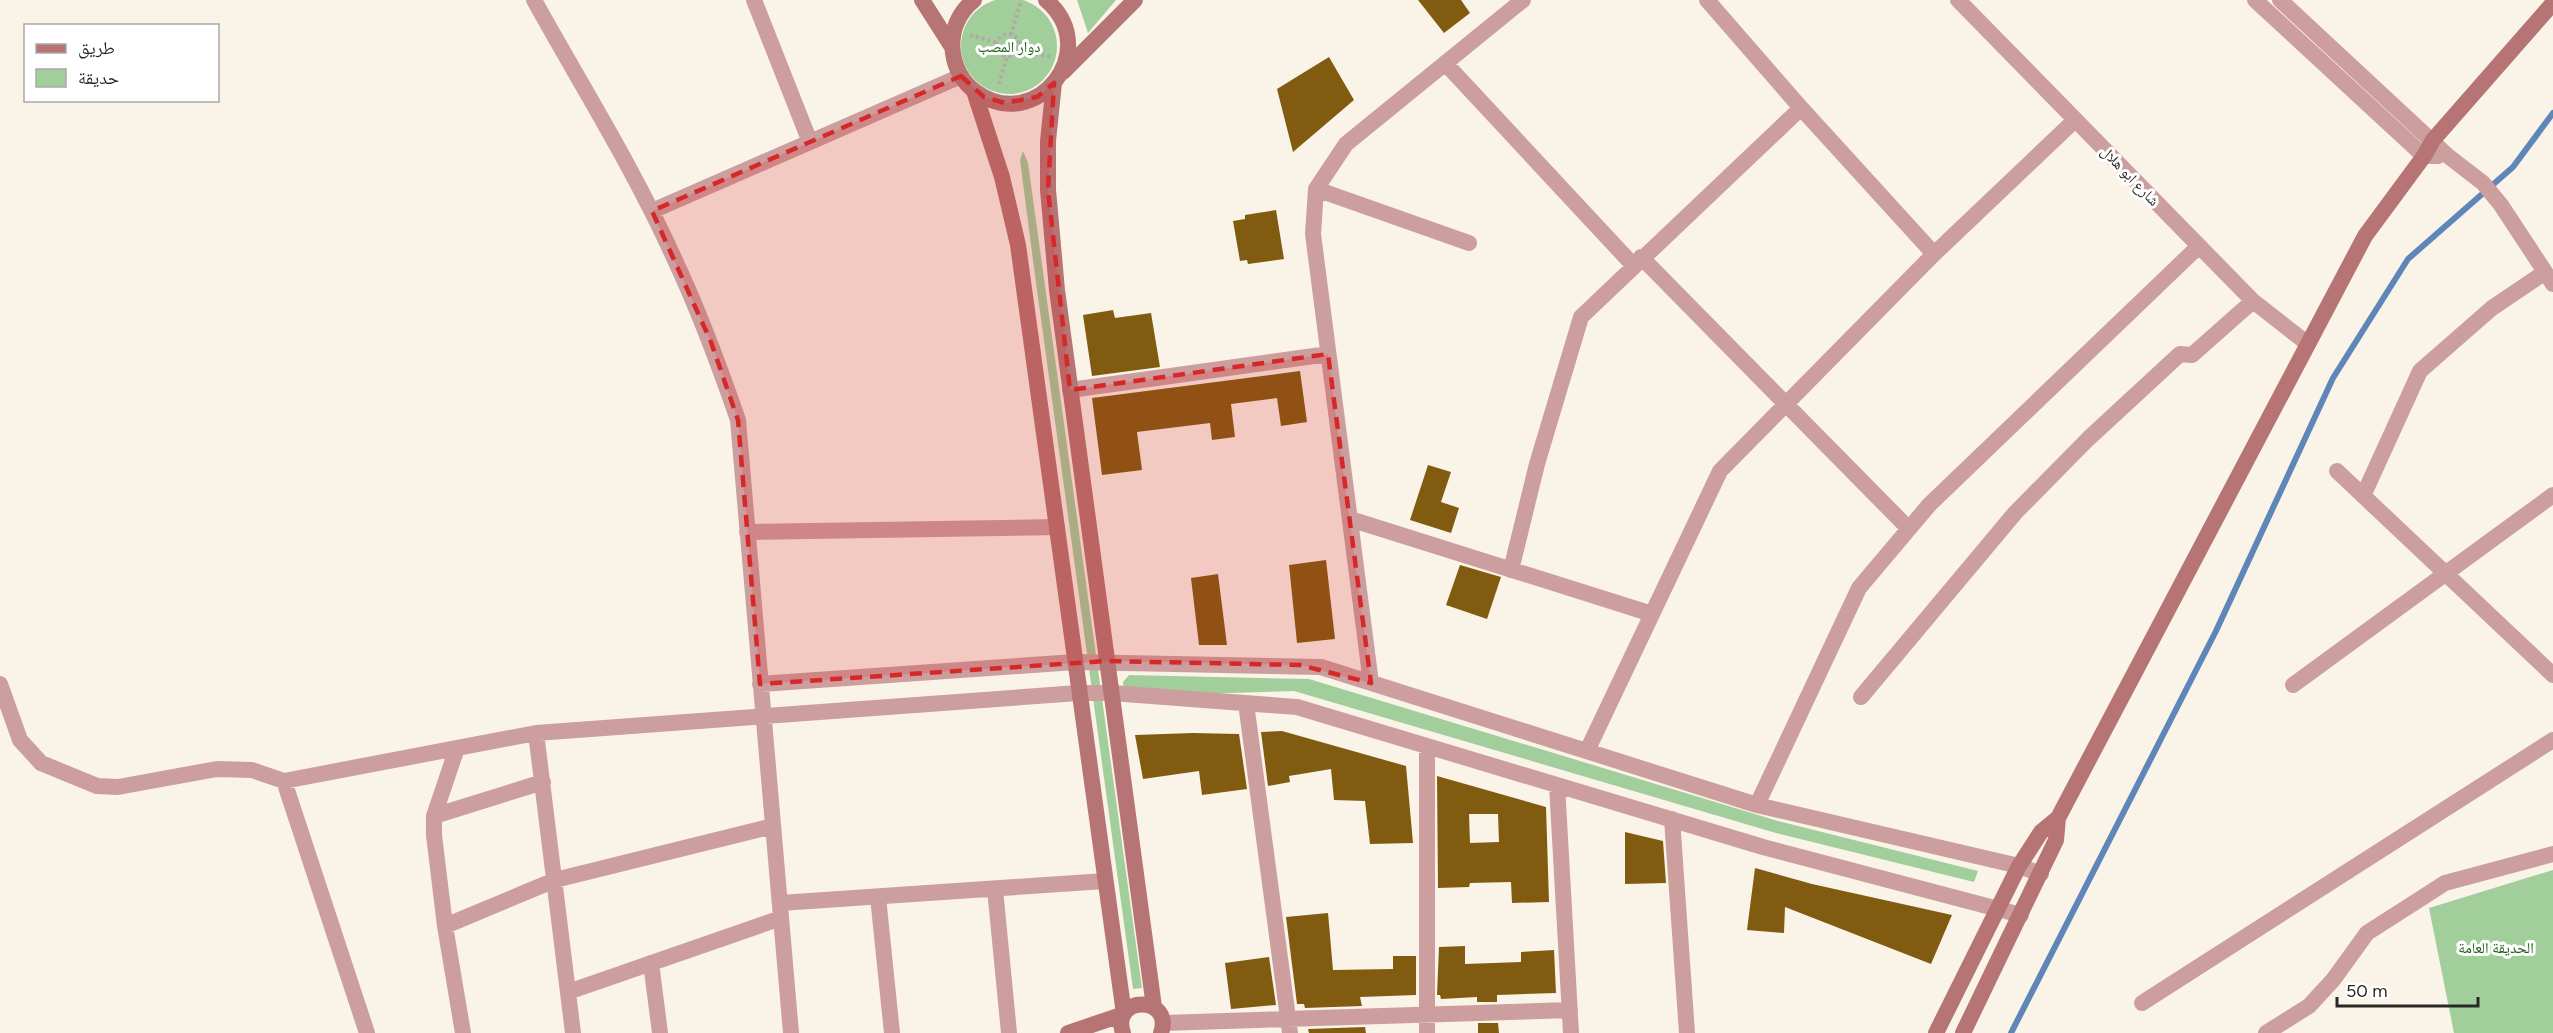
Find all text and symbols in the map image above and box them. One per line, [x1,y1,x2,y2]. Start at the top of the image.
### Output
legend [24,24,219,102]
text: طريق [78,37,115,59]
park label: دوار المصب [977,38,1041,56]
text: حديقة [78,67,119,89]
street label: شارع ابو هلال [2096,142,2163,210]
park label: الحديقة العامة [2458,939,2534,957]
scale bar [2337,970,2478,1008]
text: 50 m [2346,980,2388,1002]

